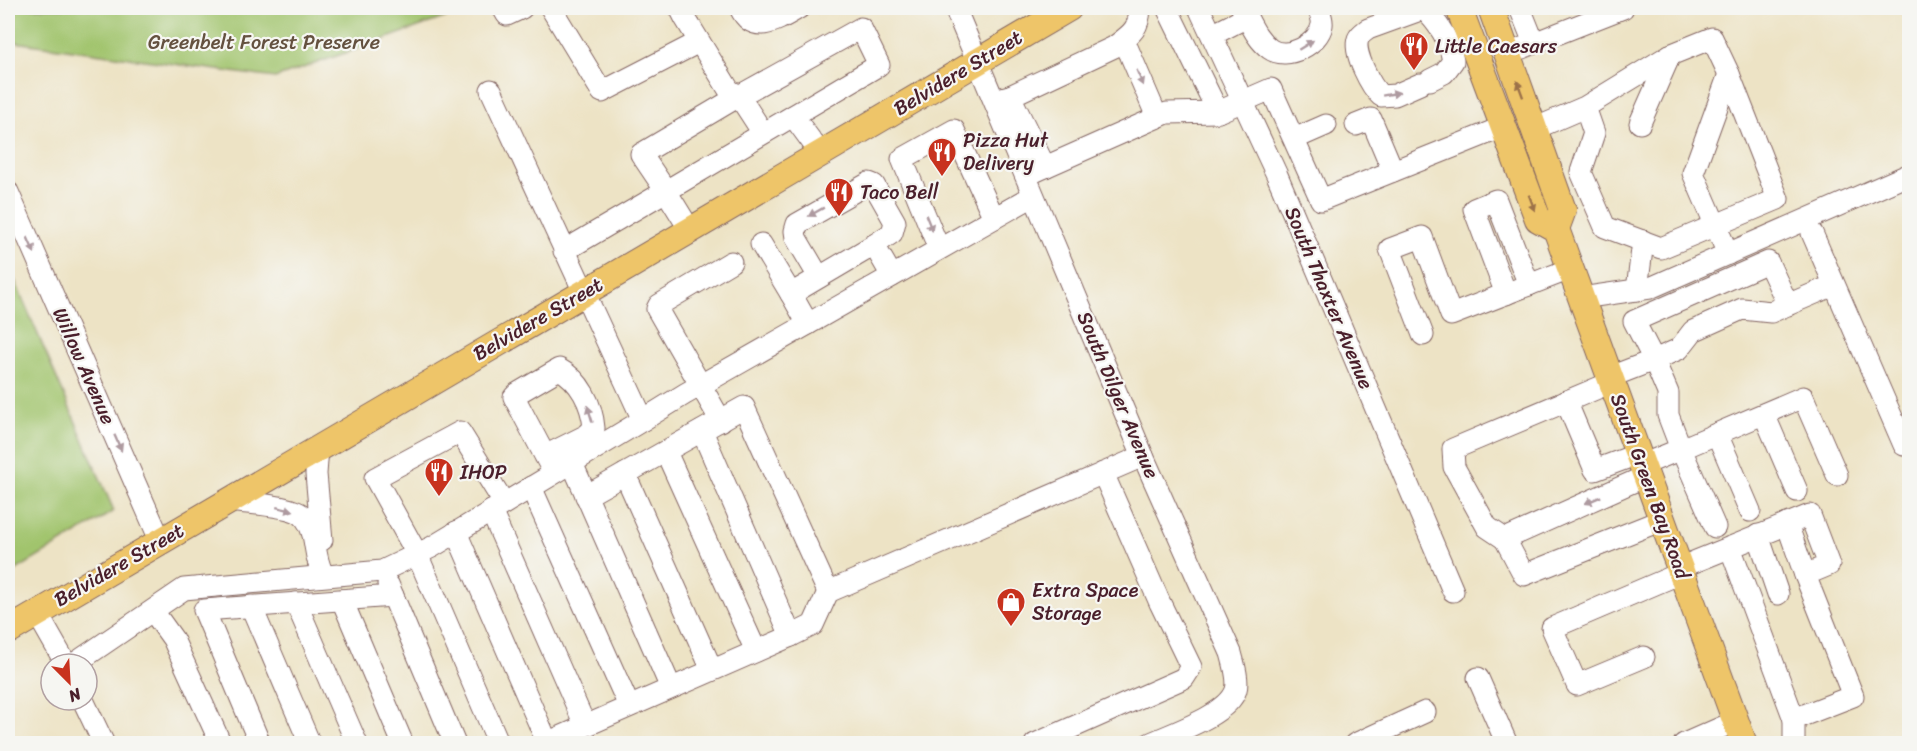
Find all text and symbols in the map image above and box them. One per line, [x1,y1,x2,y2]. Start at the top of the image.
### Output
street label: Belvidere Street [887,20,1030,125]
park label: Greenbelt Forest Preserve [148,25,380,60]
place label: Little Caesars [1435,29,1558,64]
restaurant icon: Little Caesars [1398,30,1430,72]
one-way arrow [1297,39,1314,50]
one-way arrow [1135,70,1145,88]
one-way arrow [1514,80,1524,98]
one-way arrow [1382,90,1401,99]
place label: Pizza Hut Delivery [963,123,1049,181]
restaurant icon: Pizza Hut Delivery [926,136,958,178]
place label: Taco Bell [860,175,939,210]
restaurant icon: Taco Bell [823,176,855,218]
one-way arrow [1528,194,1538,212]
street label: South Thaxter Avenue [1275,201,1383,395]
one-way arrow [807,207,824,217]
one-way arrow [924,215,934,233]
one-way arrow [26,237,36,255]
street label: Belvidere Street [466,267,610,371]
street label: Willow Avenue [43,302,125,430]
street label: South Dilger Avenue [1067,306,1169,484]
street label: South Green Bay Road [1600,388,1700,585]
one-way arrow [585,405,594,423]
one-way arrow [113,435,123,453]
place label: IHOP [459,455,507,490]
restaurant icon: IHOP [423,456,455,498]
one-way arrow [1584,496,1601,505]
one-way arrow [276,505,295,514]
street label: Belvidere Street [47,513,191,617]
place label: Extra Space Storage [1032,573,1139,631]
shop icon: Extra Space Storage [995,586,1027,628]
north arrow [39,652,99,712]
text: N [63,679,87,711]

